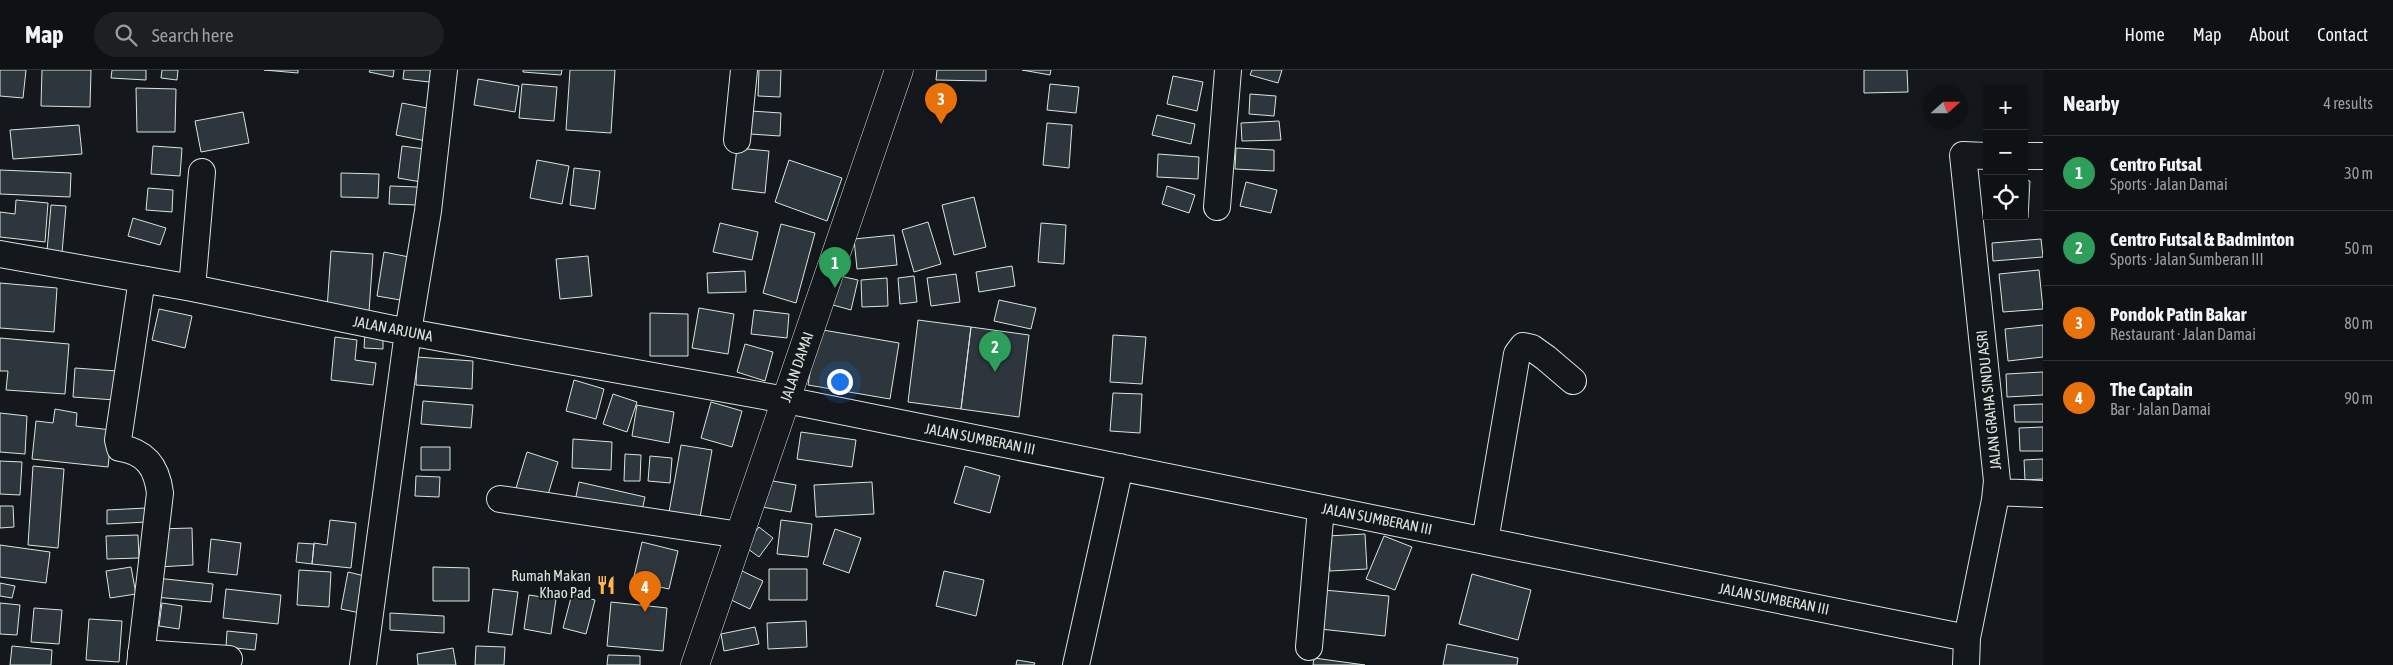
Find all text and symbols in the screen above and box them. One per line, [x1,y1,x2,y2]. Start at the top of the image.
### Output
search box [94,12,444,57]
text: Map [25,21,64,48]
icon: search [112,21,140,49]
text: Search here [152,24,234,46]
text: Home [2125,24,2165,45]
text: Map [2193,24,2222,45]
text: About [2250,24,2289,45]
text: Contact [2317,24,2368,45]
pin: 3 [925,83,957,124]
north arrow [1923,85,1968,130]
map controls [1983,85,2028,220]
button: + [1983,85,2028,130]
text: Nearby [2063,91,2119,115]
text: 4 results [2323,94,2373,112]
button: − [1983,130,2028,175]
text: Centro Futsal [2110,153,2202,175]
text: 1 [2075,164,2083,182]
text: 30 m [2344,164,2373,182]
button: locate [1983,175,2028,220]
text: Sports · Jalan Damai [2110,175,2228,193]
text: Centro Futsal & Badminton [2110,228,2294,250]
text: 2 [2075,239,2083,257]
text: 50 m [2344,239,2373,257]
pin: 1 [819,247,851,288]
text: Sports · Jalan Sumberan III [2110,250,2264,268]
text: Pondok Patin Bakar [2110,303,2246,325]
street label: JALAN ARJUNA [352,312,435,345]
text: 3 [2075,314,2083,332]
text: 80 m [2344,314,2373,332]
text: Restaurant · Jalan Damai [2110,325,2256,343]
street label: JALAN DAMAI [777,329,816,404]
street label: JALAN GRAHA SINDU ASRI [1973,329,2004,471]
pin: 2 [979,331,1011,372]
your location [827,369,853,395]
text: The Captain [2110,378,2193,400]
text: 4 [2075,389,2083,407]
text: 90 m [2344,389,2373,407]
text: Bar · Jalan Damai [2110,400,2211,418]
street label: JALAN SUMBERAN III [923,419,1037,458]
street label: JALAN SUMBERAN III [1320,499,1434,538]
place label: Rumah Makan Khao Pad [511,567,591,601]
pin: 4 [629,571,661,612]
restaurant icon: Rumah Makan Khao Pad [595,574,617,596]
street label: JALAN SUMBERAN III [1717,579,1831,618]

